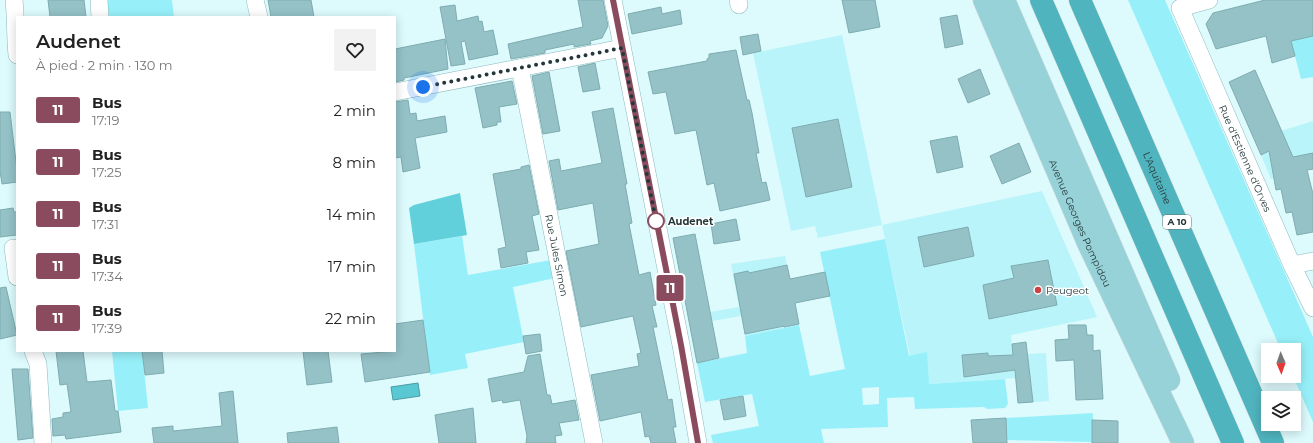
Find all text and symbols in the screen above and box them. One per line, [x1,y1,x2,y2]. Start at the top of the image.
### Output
button: heart [334,29,376,71]
text: Audenet [36,30,121,53]
text: À pied · 2 min · 130 m [36,57,173,73]
your location [413,77,433,97]
text: Bus [92,93,122,112]
text: 11 [53,101,63,119]
text: 2 min [333,101,376,120]
street label: Rue d'Estienne d'Orves [1216,103,1274,214]
text: 17:19 [92,112,119,128]
text: Bus [92,145,122,164]
street label: L'Aquitaine [1140,150,1174,206]
text: 11 [53,153,63,171]
text: 8 min [332,153,376,172]
street label: Avenue Georges Pompidou [1046,158,1114,289]
text: 17:25 [92,164,122,180]
text: Bus [92,197,122,216]
text: 11 [53,205,63,223]
text: 14 min [327,205,376,224]
marker: Audenet [647,212,665,230]
street label: Rue Jules Simon [542,213,571,298]
place label: Audenet [667,215,714,228]
road number: A 10 [1163,215,1191,229]
text: 17:31 [92,216,119,232]
text: Bus [92,249,122,268]
text: 11 [53,257,63,275]
text: 17 min [328,257,376,276]
text: 17:34 [92,268,123,284]
line badge: 11 [652,275,688,301]
text: 11 [665,279,675,297]
place label: Peugeot [1046,284,1089,297]
marker: Peugeot [1033,285,1043,295]
text: Bus [92,301,122,320]
text: 11 [53,309,63,327]
text: 22 min [325,309,376,328]
text: 17:39 [92,320,122,336]
north arrow [1261,343,1301,383]
map controls [1261,343,1301,431]
button: layers [1261,391,1301,431]

